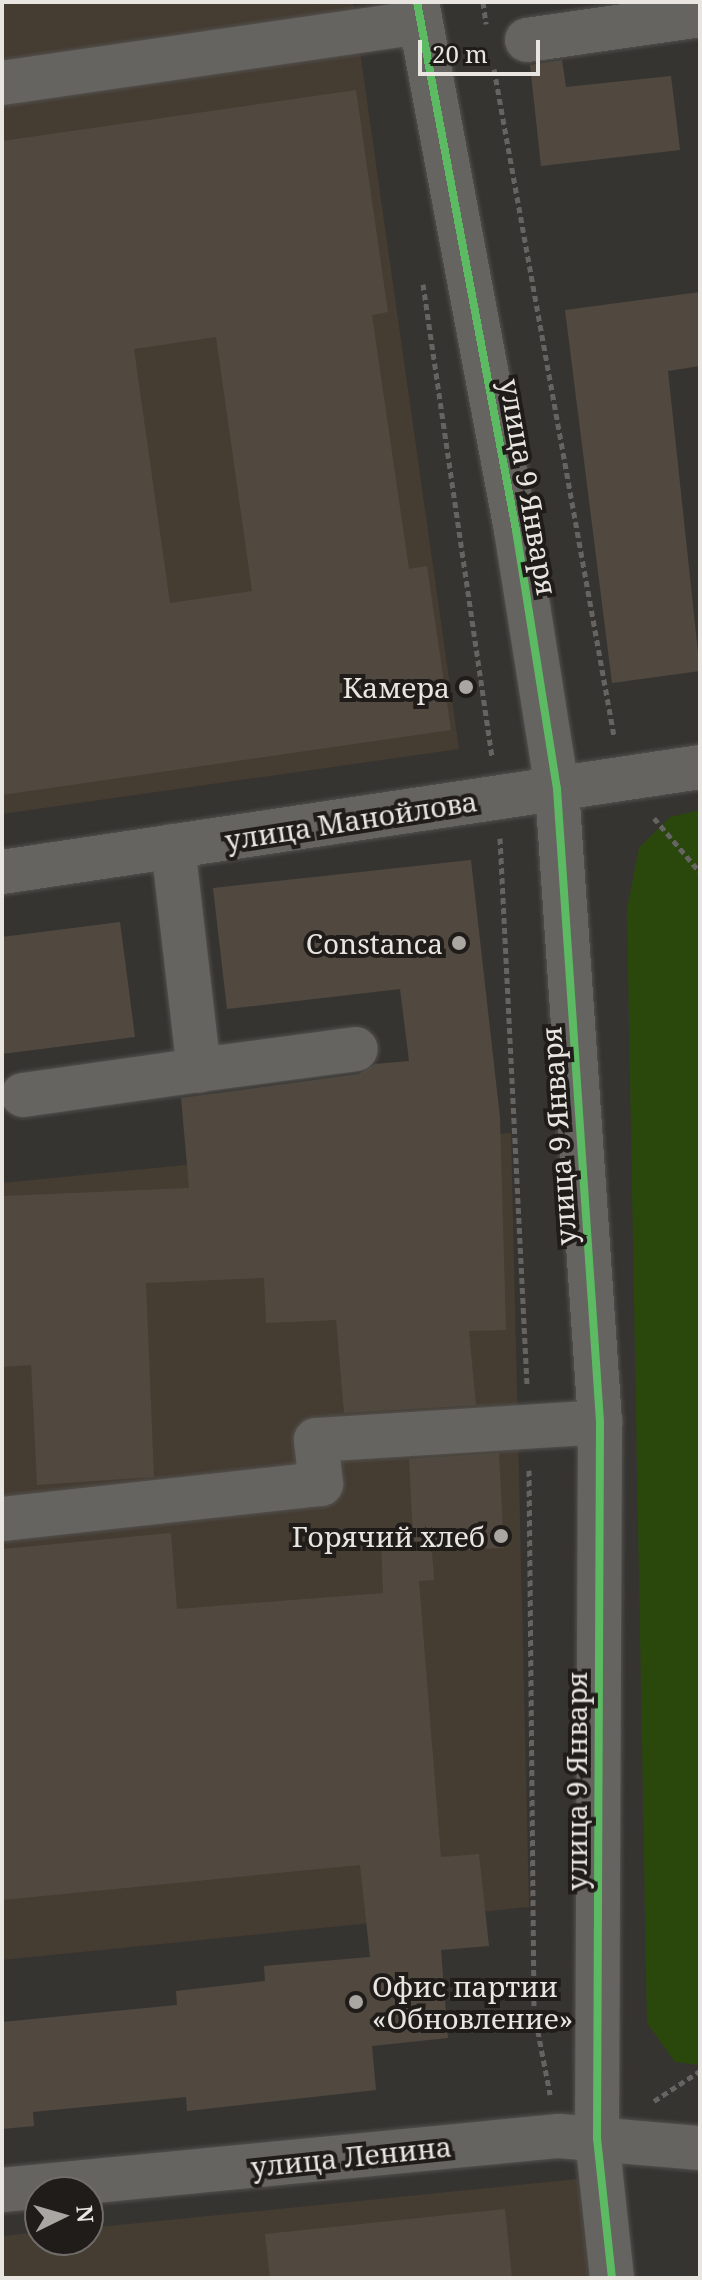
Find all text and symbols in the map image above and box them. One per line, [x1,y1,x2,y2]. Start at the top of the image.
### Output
scale bar [422,24,544,74]
text: 20 m [432,37,488,70]
street label: улица 9 Января [493,376,565,598]
place label: Камера [342,670,450,704]
marker: Камера [457,678,475,696]
street label: улица Манойлова [222,783,480,857]
place label: Constanca [306,926,443,960]
marker: Constanca [450,934,468,952]
street label: улица 9 Января [534,1026,582,1246]
place label: Горячий хлеб [292,1519,485,1553]
marker: Горячий хлеб [492,1527,510,1545]
street label: улица 9 Января [559,1671,593,1891]
place label: Офис партии «Обновление» [372,1969,573,2035]
marker: Офис партии «Обновление» [347,1993,365,2011]
street label: улица Ленина [249,2129,453,2183]
north arrow [24,2176,104,2256]
text: N [70,2204,102,2224]

